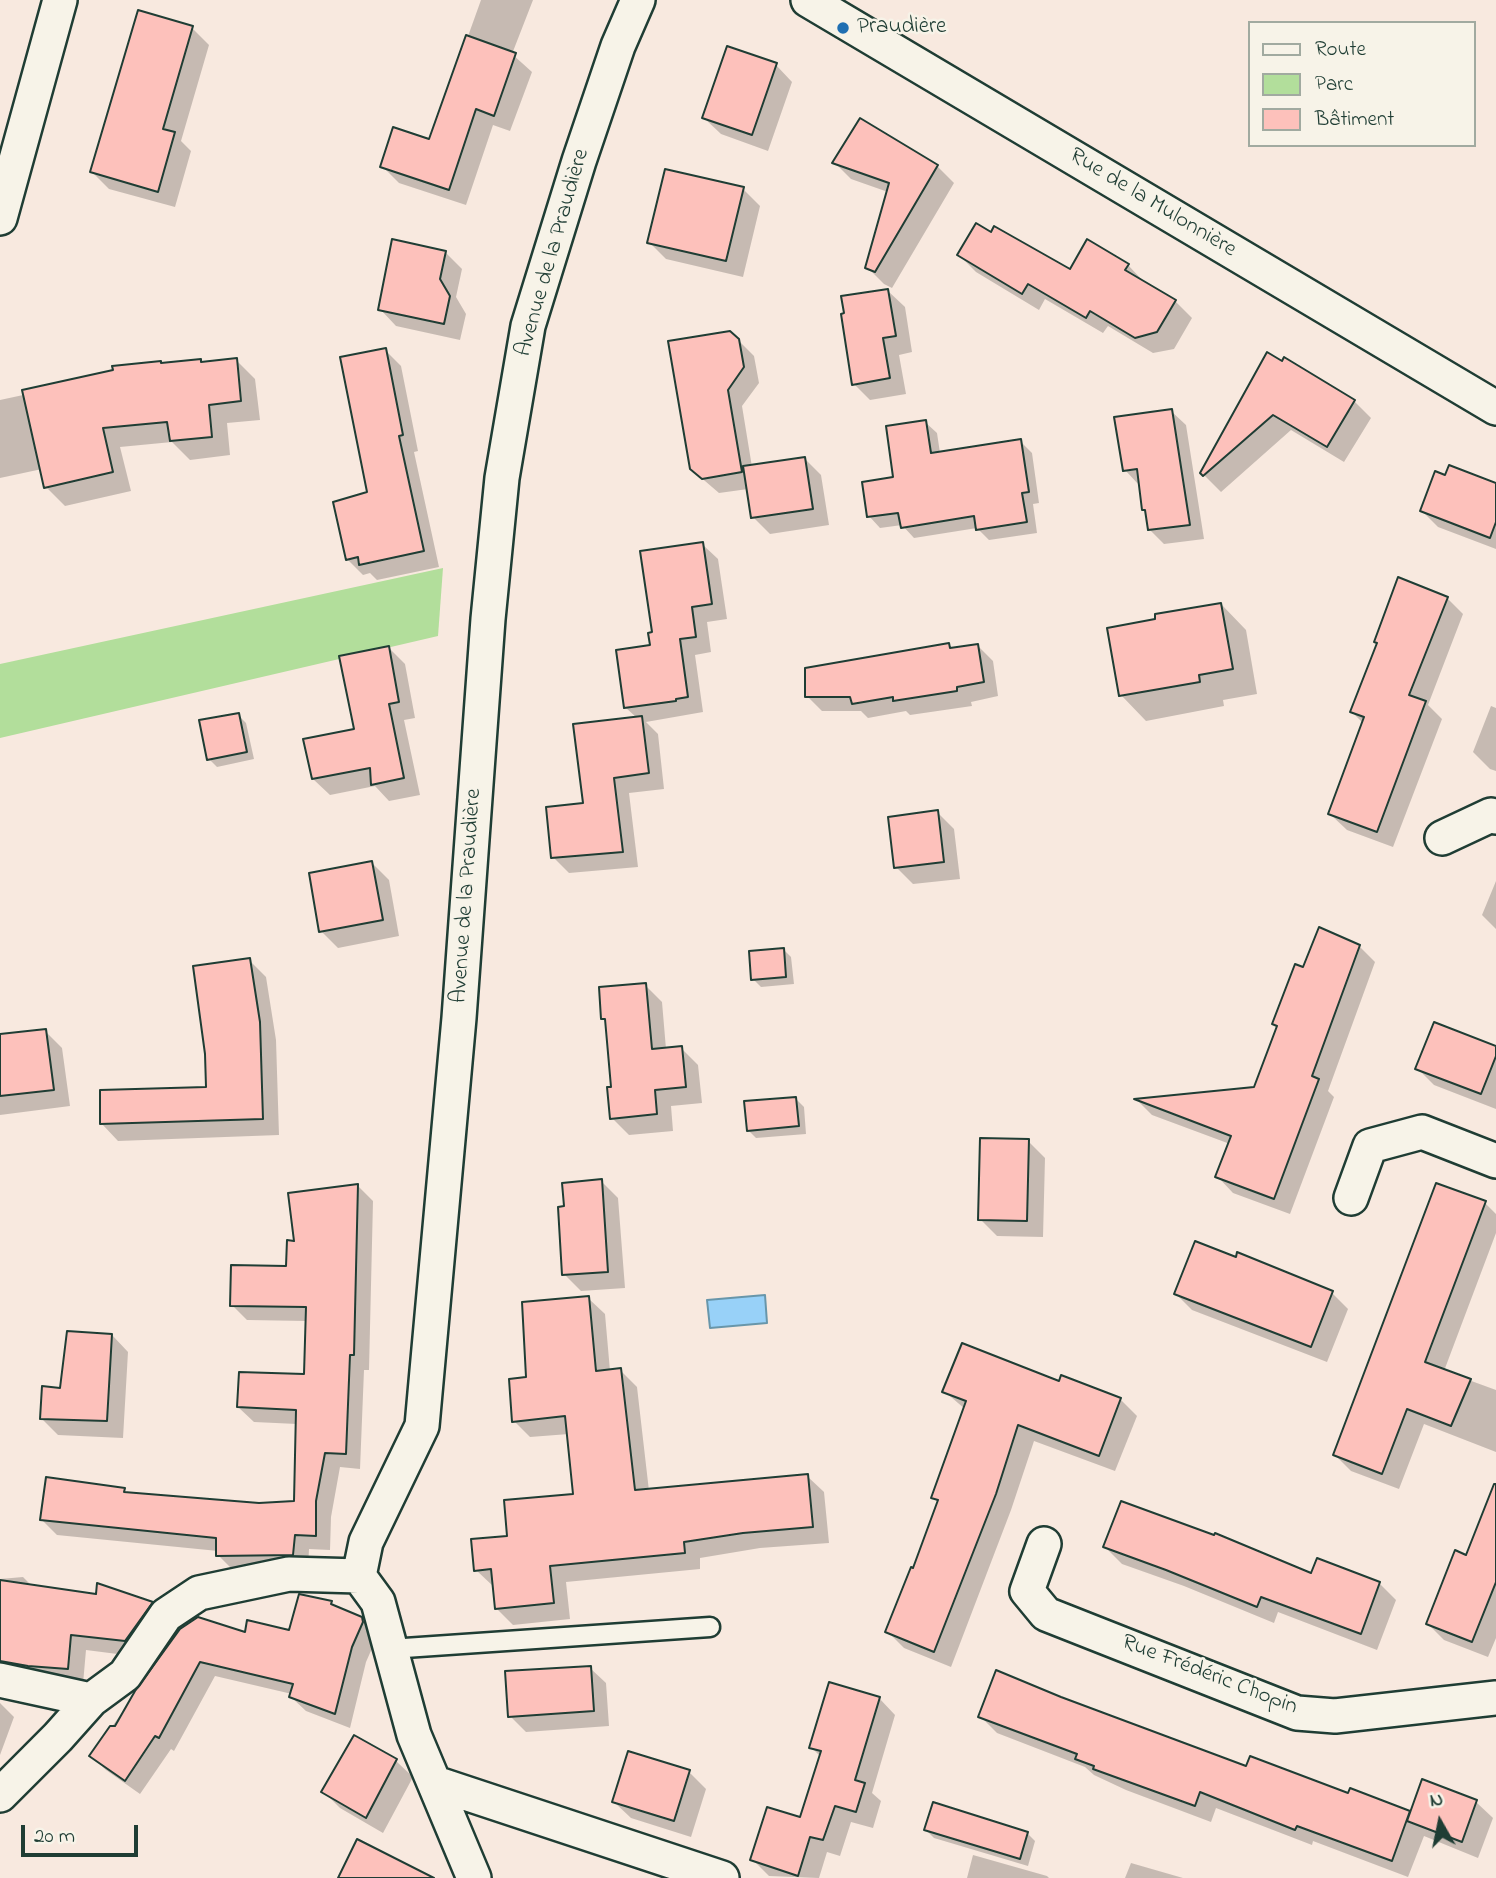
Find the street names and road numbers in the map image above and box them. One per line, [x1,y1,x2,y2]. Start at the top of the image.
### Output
street label: Rue de la Mulonnière [1063,143,1241,265]
street label: Avenue de la Praudière [511,146,597,360]
street label: Avenue de la Praudière [447,788,489,1004]
street label: Rue Frédéric Chopin [1117,1630,1301,1722]

